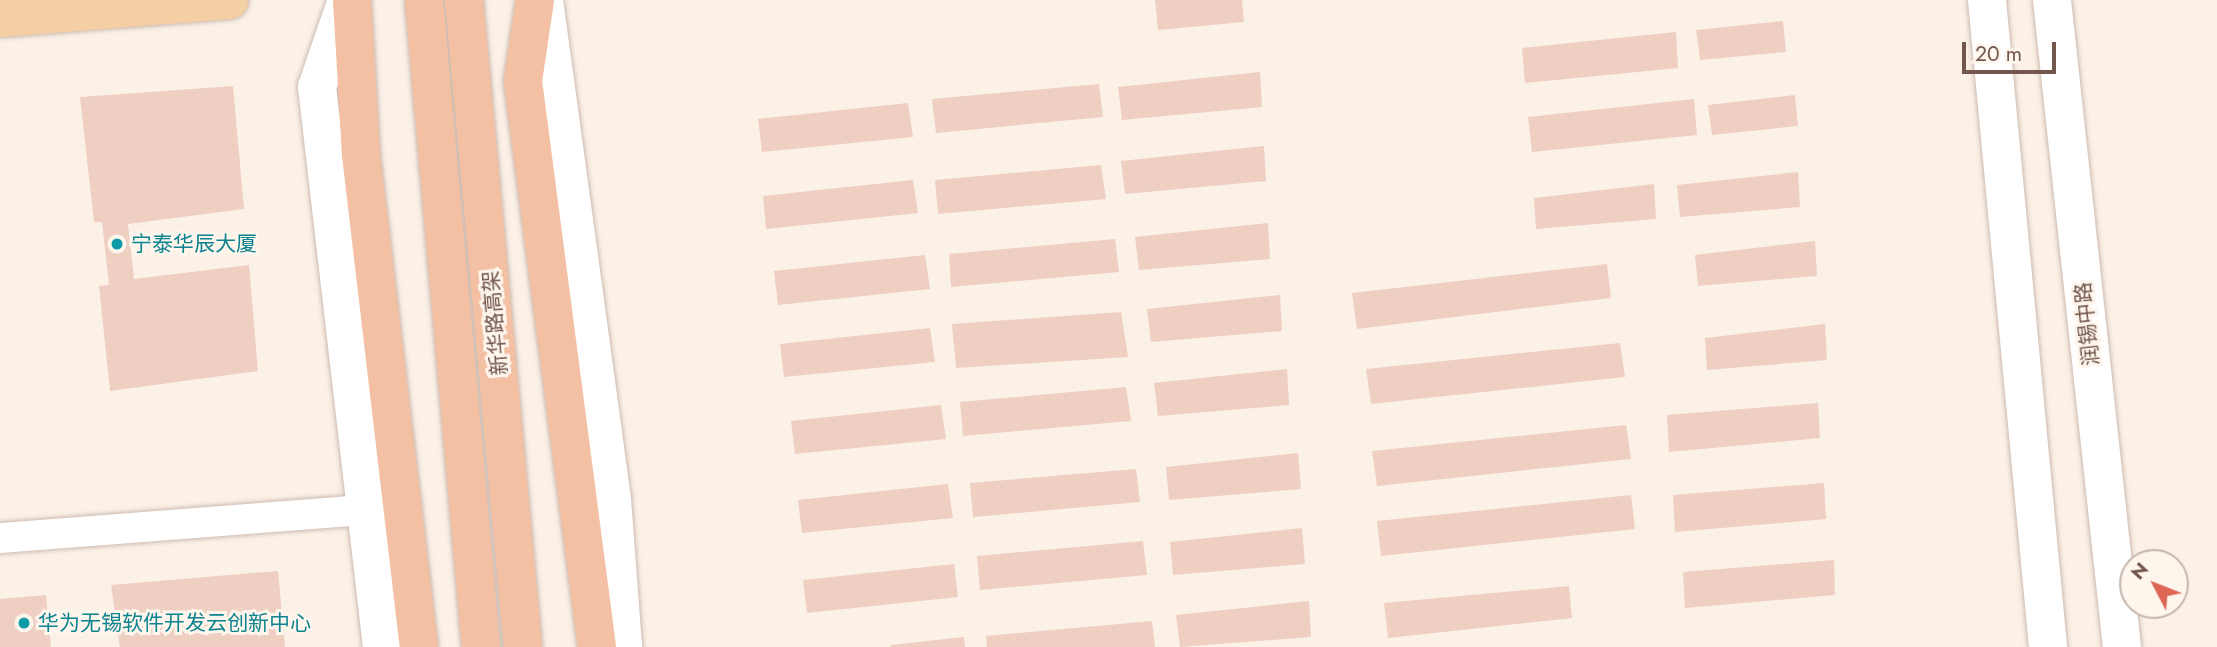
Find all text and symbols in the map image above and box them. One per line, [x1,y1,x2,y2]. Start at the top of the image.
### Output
scale bar [1965,28,2060,72]
text: 20 m [1975,39,2022,69]
place label: 宁泰华辰大厦 [131,231,257,257]
marker: 宁泰华辰大厦 [109,236,125,252]
street label: 新华路高架 [478,270,512,376]
street label: 润锡中路 [2070,281,2104,367]
north arrow [2119,549,2189,619]
text: N [2124,556,2155,586]
place label: 华为无锡软件开发云创新中心 [38,610,311,636]
marker: 华为无锡软件开发云创新中心 [16,615,32,631]

